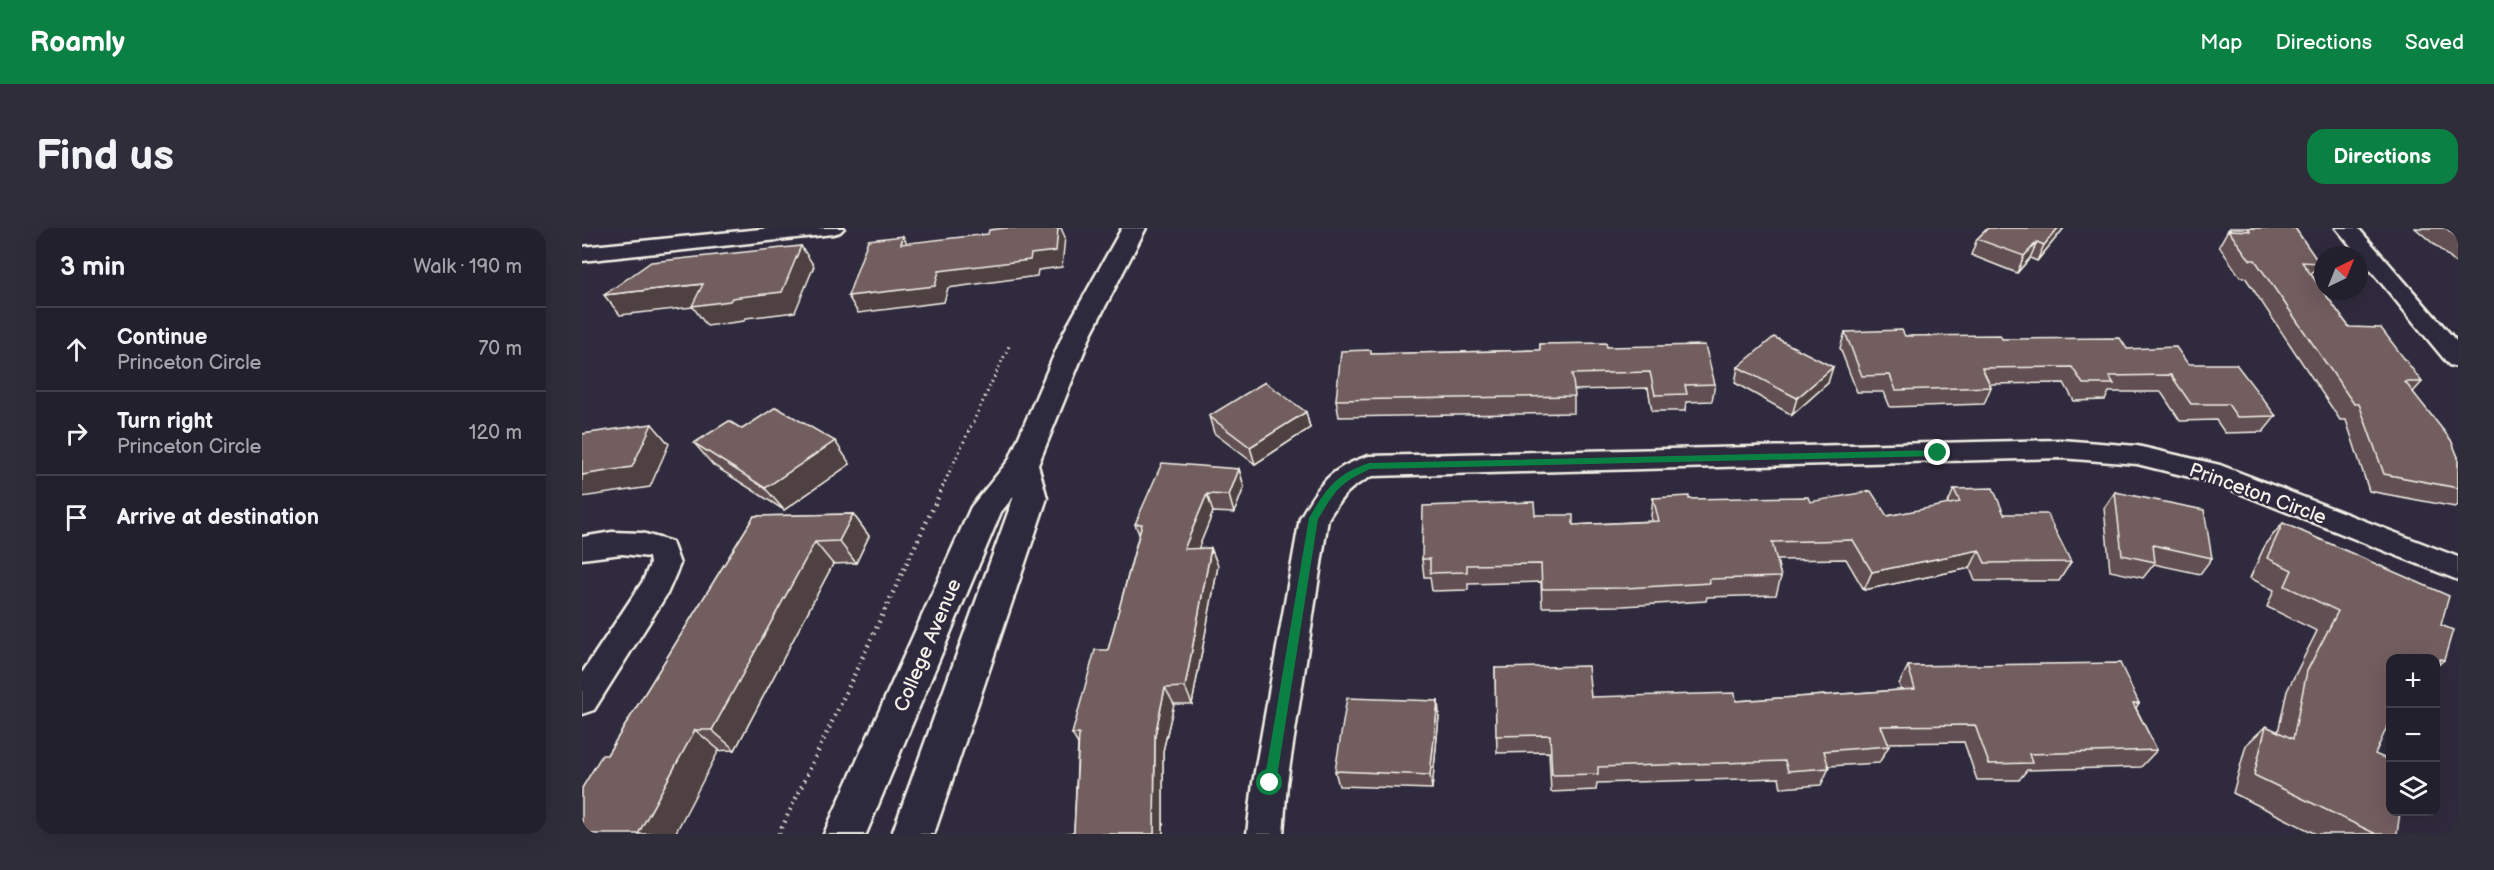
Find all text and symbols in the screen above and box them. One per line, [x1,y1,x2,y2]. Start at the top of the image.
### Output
text: Roamly [30,26,125,59]
text: Map [2200,30,2243,55]
text: Directions [2276,30,2372,55]
text: Saved [2405,30,2464,55]
button: Directions [2307,129,2458,184]
text: Find us [36,131,174,182]
north arrow [2314,246,2368,300]
text: 3 min [60,252,125,283]
text: Walk · 190 m [413,255,522,279]
text: Continue [117,324,207,351]
icon: ahead [60,333,93,366]
text: 70 m [478,337,522,361]
text: Princeton Circle [117,351,261,375]
text: Turn right [117,408,213,435]
icon: right [60,417,93,450]
text: 120 m [469,421,522,445]
text: Princeton Circle [117,435,261,459]
route end [1924,439,1950,465]
street label: Princeton Circle [2186,458,2330,530]
icon: arrive [60,501,93,534]
text: Arrive at destination [117,504,319,531]
street label: College Avenue [889,575,967,716]
map controls [2386,654,2440,816]
button: + [2386,654,2440,708]
button: − [2386,708,2440,762]
button: layers [2386,762,2440,816]
route start [1256,769,1282,795]

